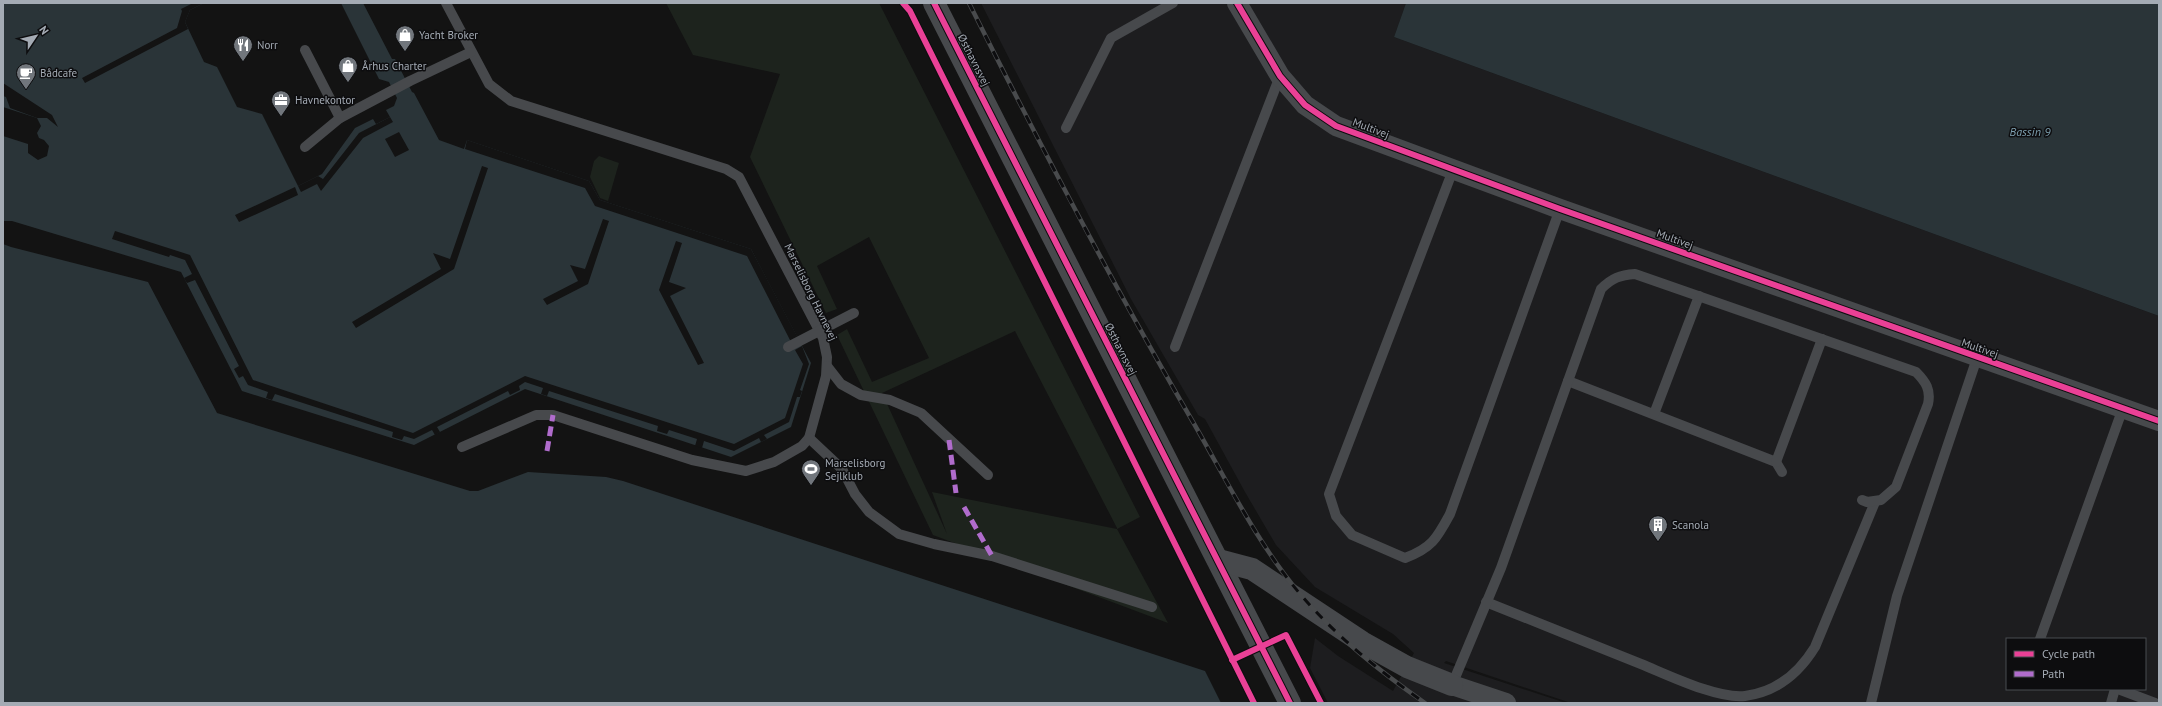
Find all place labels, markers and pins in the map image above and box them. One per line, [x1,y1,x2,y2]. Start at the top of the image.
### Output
shop icon: Yacht Broker [394,24,416,52]
place label: Yacht Broker [419,28,478,42]
restaurant icon: Norr [232,34,254,62]
place label: Norr [257,38,278,52]
shop icon: Århus Charter [337,55,359,83]
place label: Århus Charter [362,59,427,73]
cafe icon: Bådcafe [15,62,37,90]
place label: Bådcafe [40,66,78,80]
office icon: Havnekontor [270,89,292,117]
place label: Havnekontor [295,93,355,107]
place label: Marselisborg Sejlklub [825,456,885,483]
sports icon: Marselisborg Sejlklub [800,458,822,486]
building icon: Scanola [1647,514,1669,542]
place label: Scanola [1672,518,1709,532]

